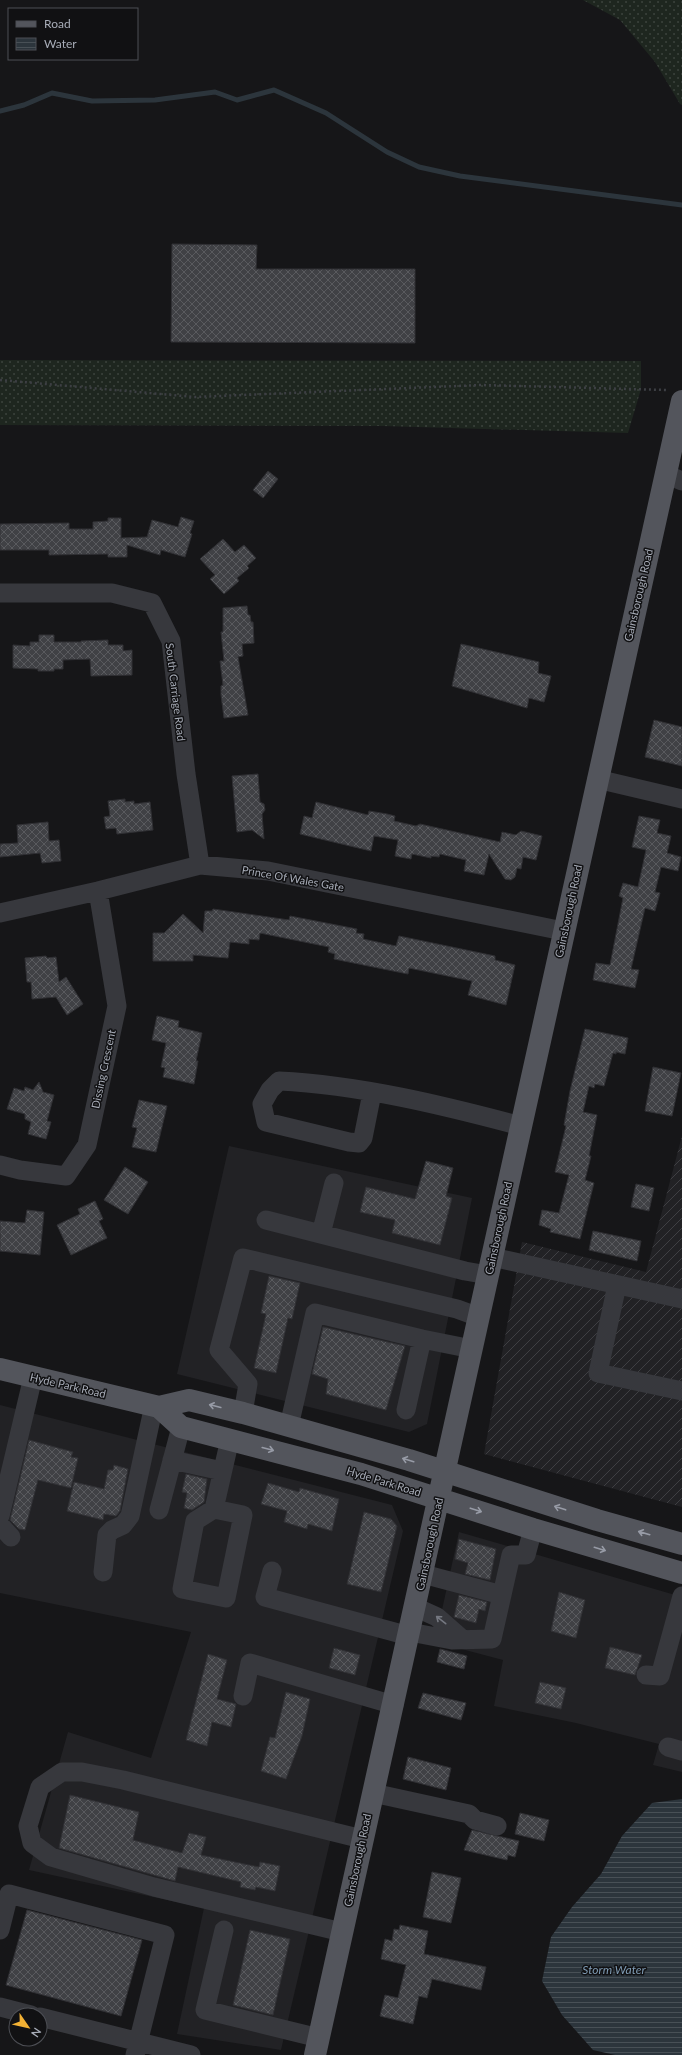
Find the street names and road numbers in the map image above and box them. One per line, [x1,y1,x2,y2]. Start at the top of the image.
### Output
street label: Gainsborough Road [621,547,655,643]
street label: South Carriage Road [164,642,188,742]
street label: Prince Of Wales Gate [241,863,345,893]
street label: Gainsborough Road [552,863,584,959]
street label: Dissing Crescent [88,1028,118,1110]
street label: Gainsborough Road [482,1180,514,1276]
street label: Hyde Park Road [29,1370,107,1400]
street label: Hyde Park Road [345,1463,423,1499]
street label: Gainsborough Road [413,1496,445,1592]
street label: Gainsborough Road [341,1812,373,1908]

